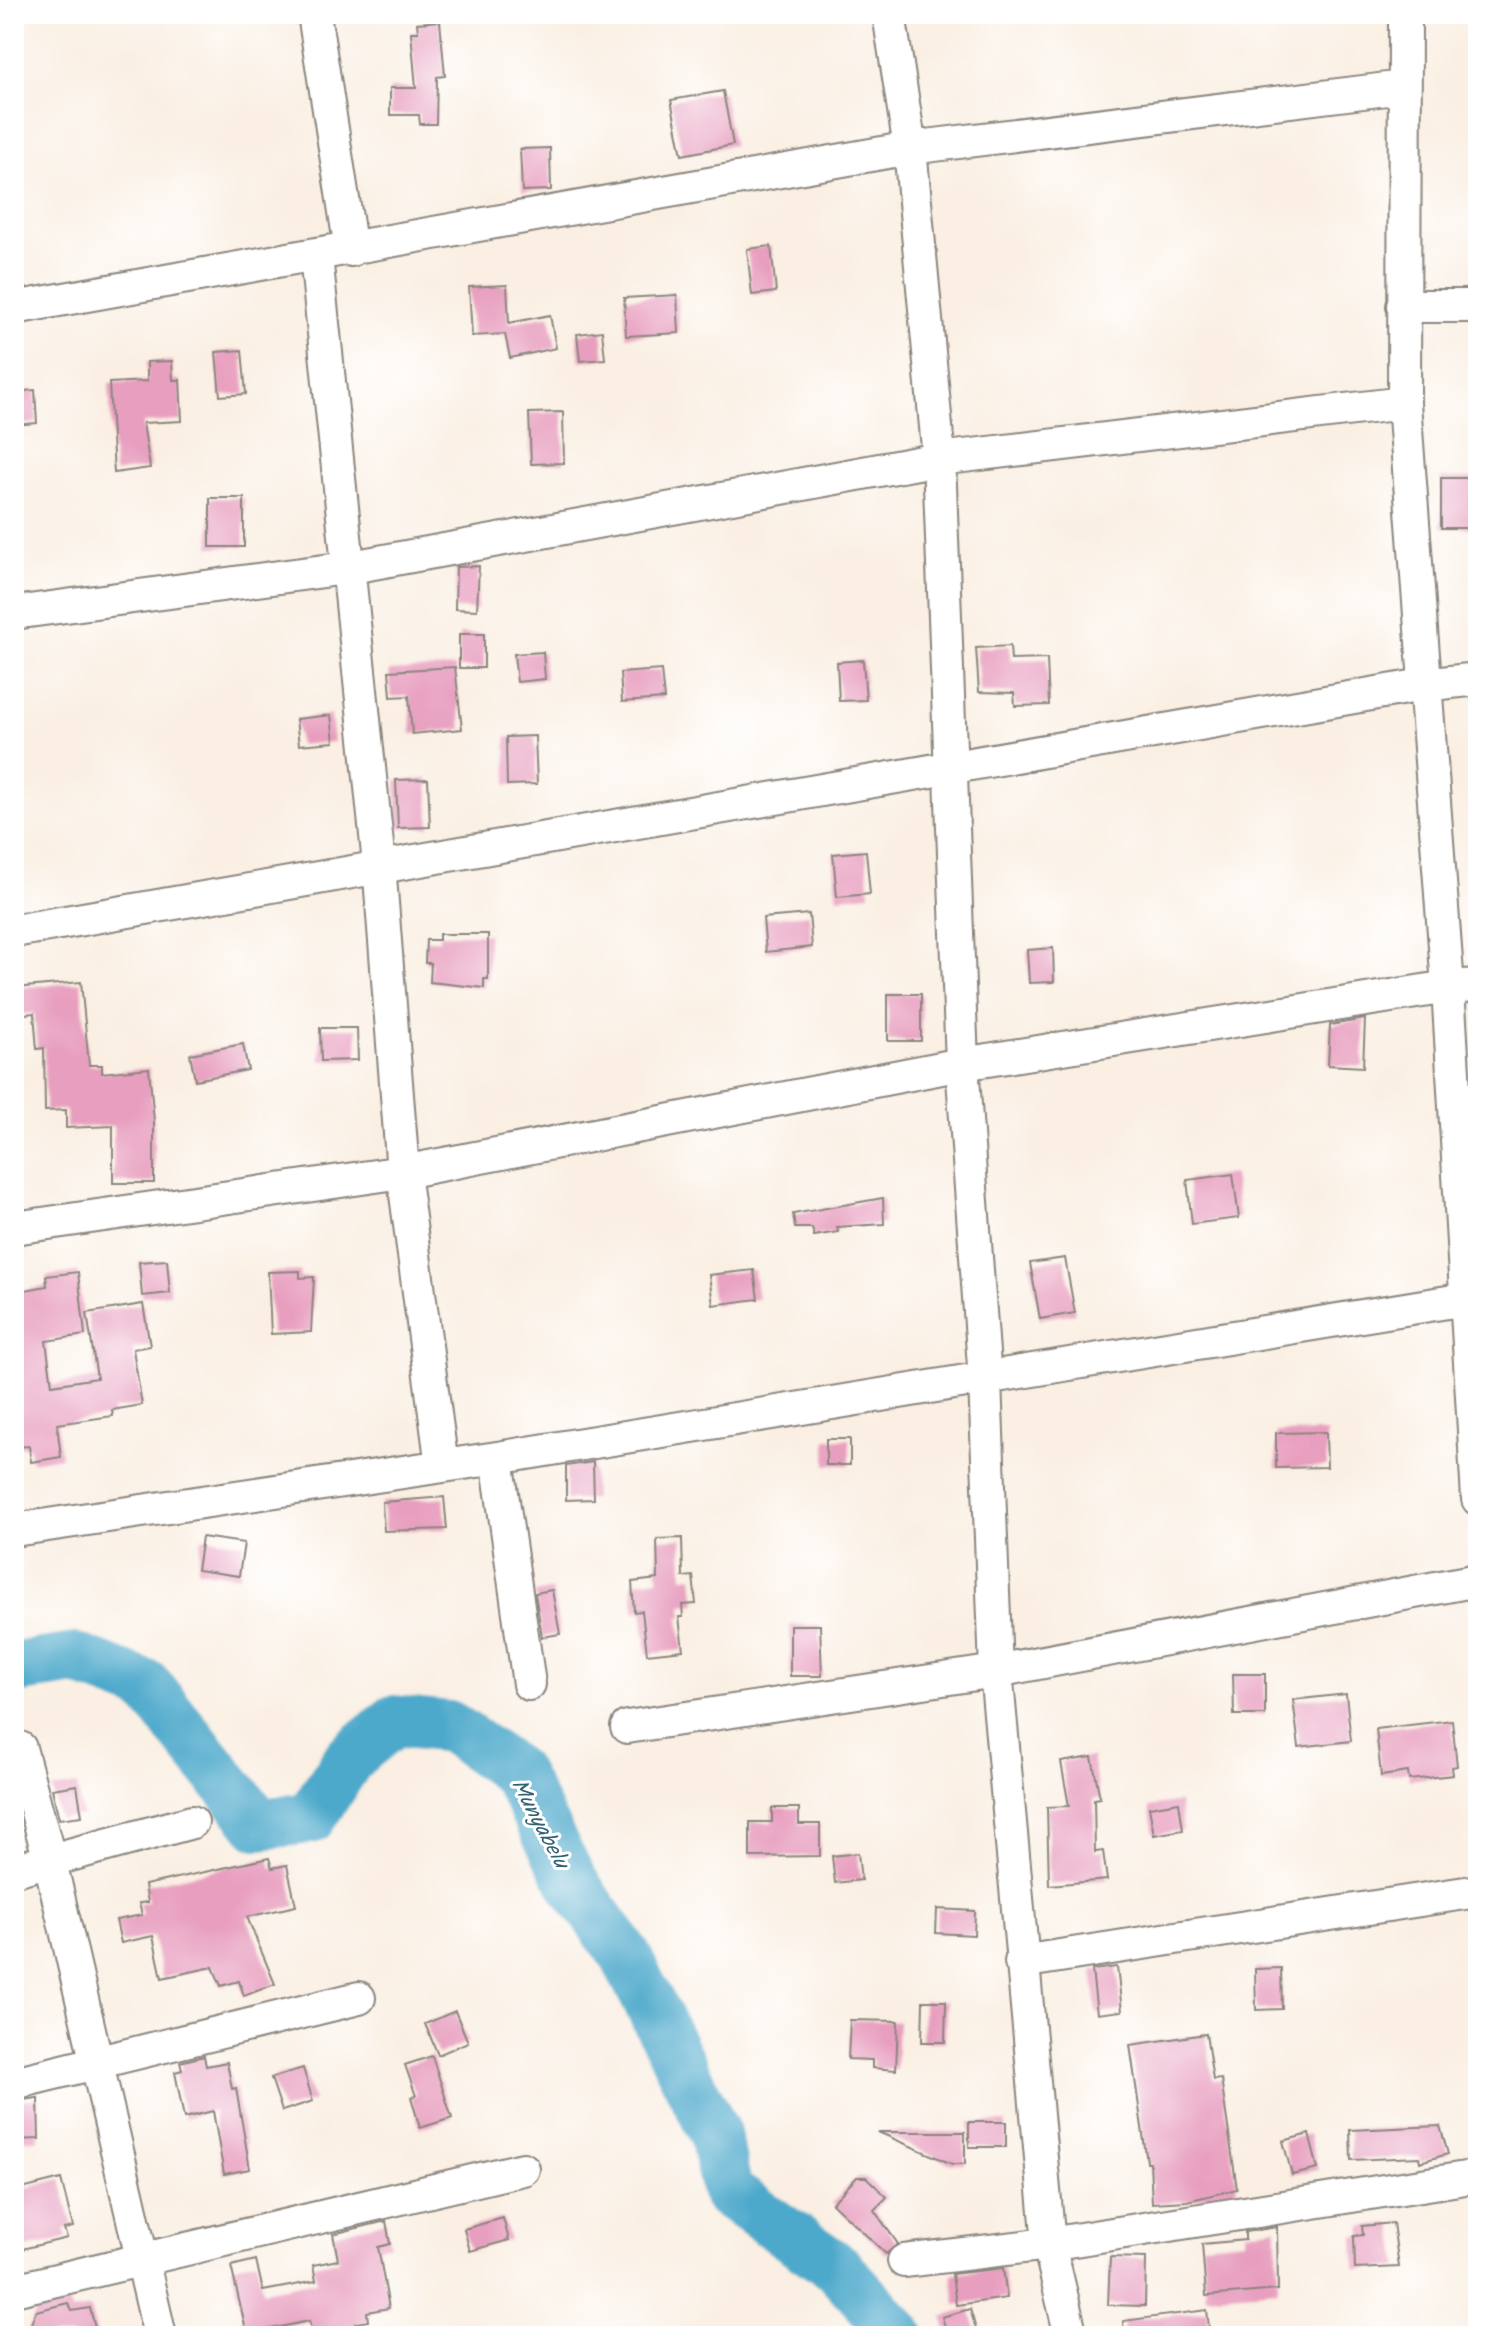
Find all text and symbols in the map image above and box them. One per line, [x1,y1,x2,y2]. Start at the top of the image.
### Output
water label: Munyabelu [500,1773,578,1878]

